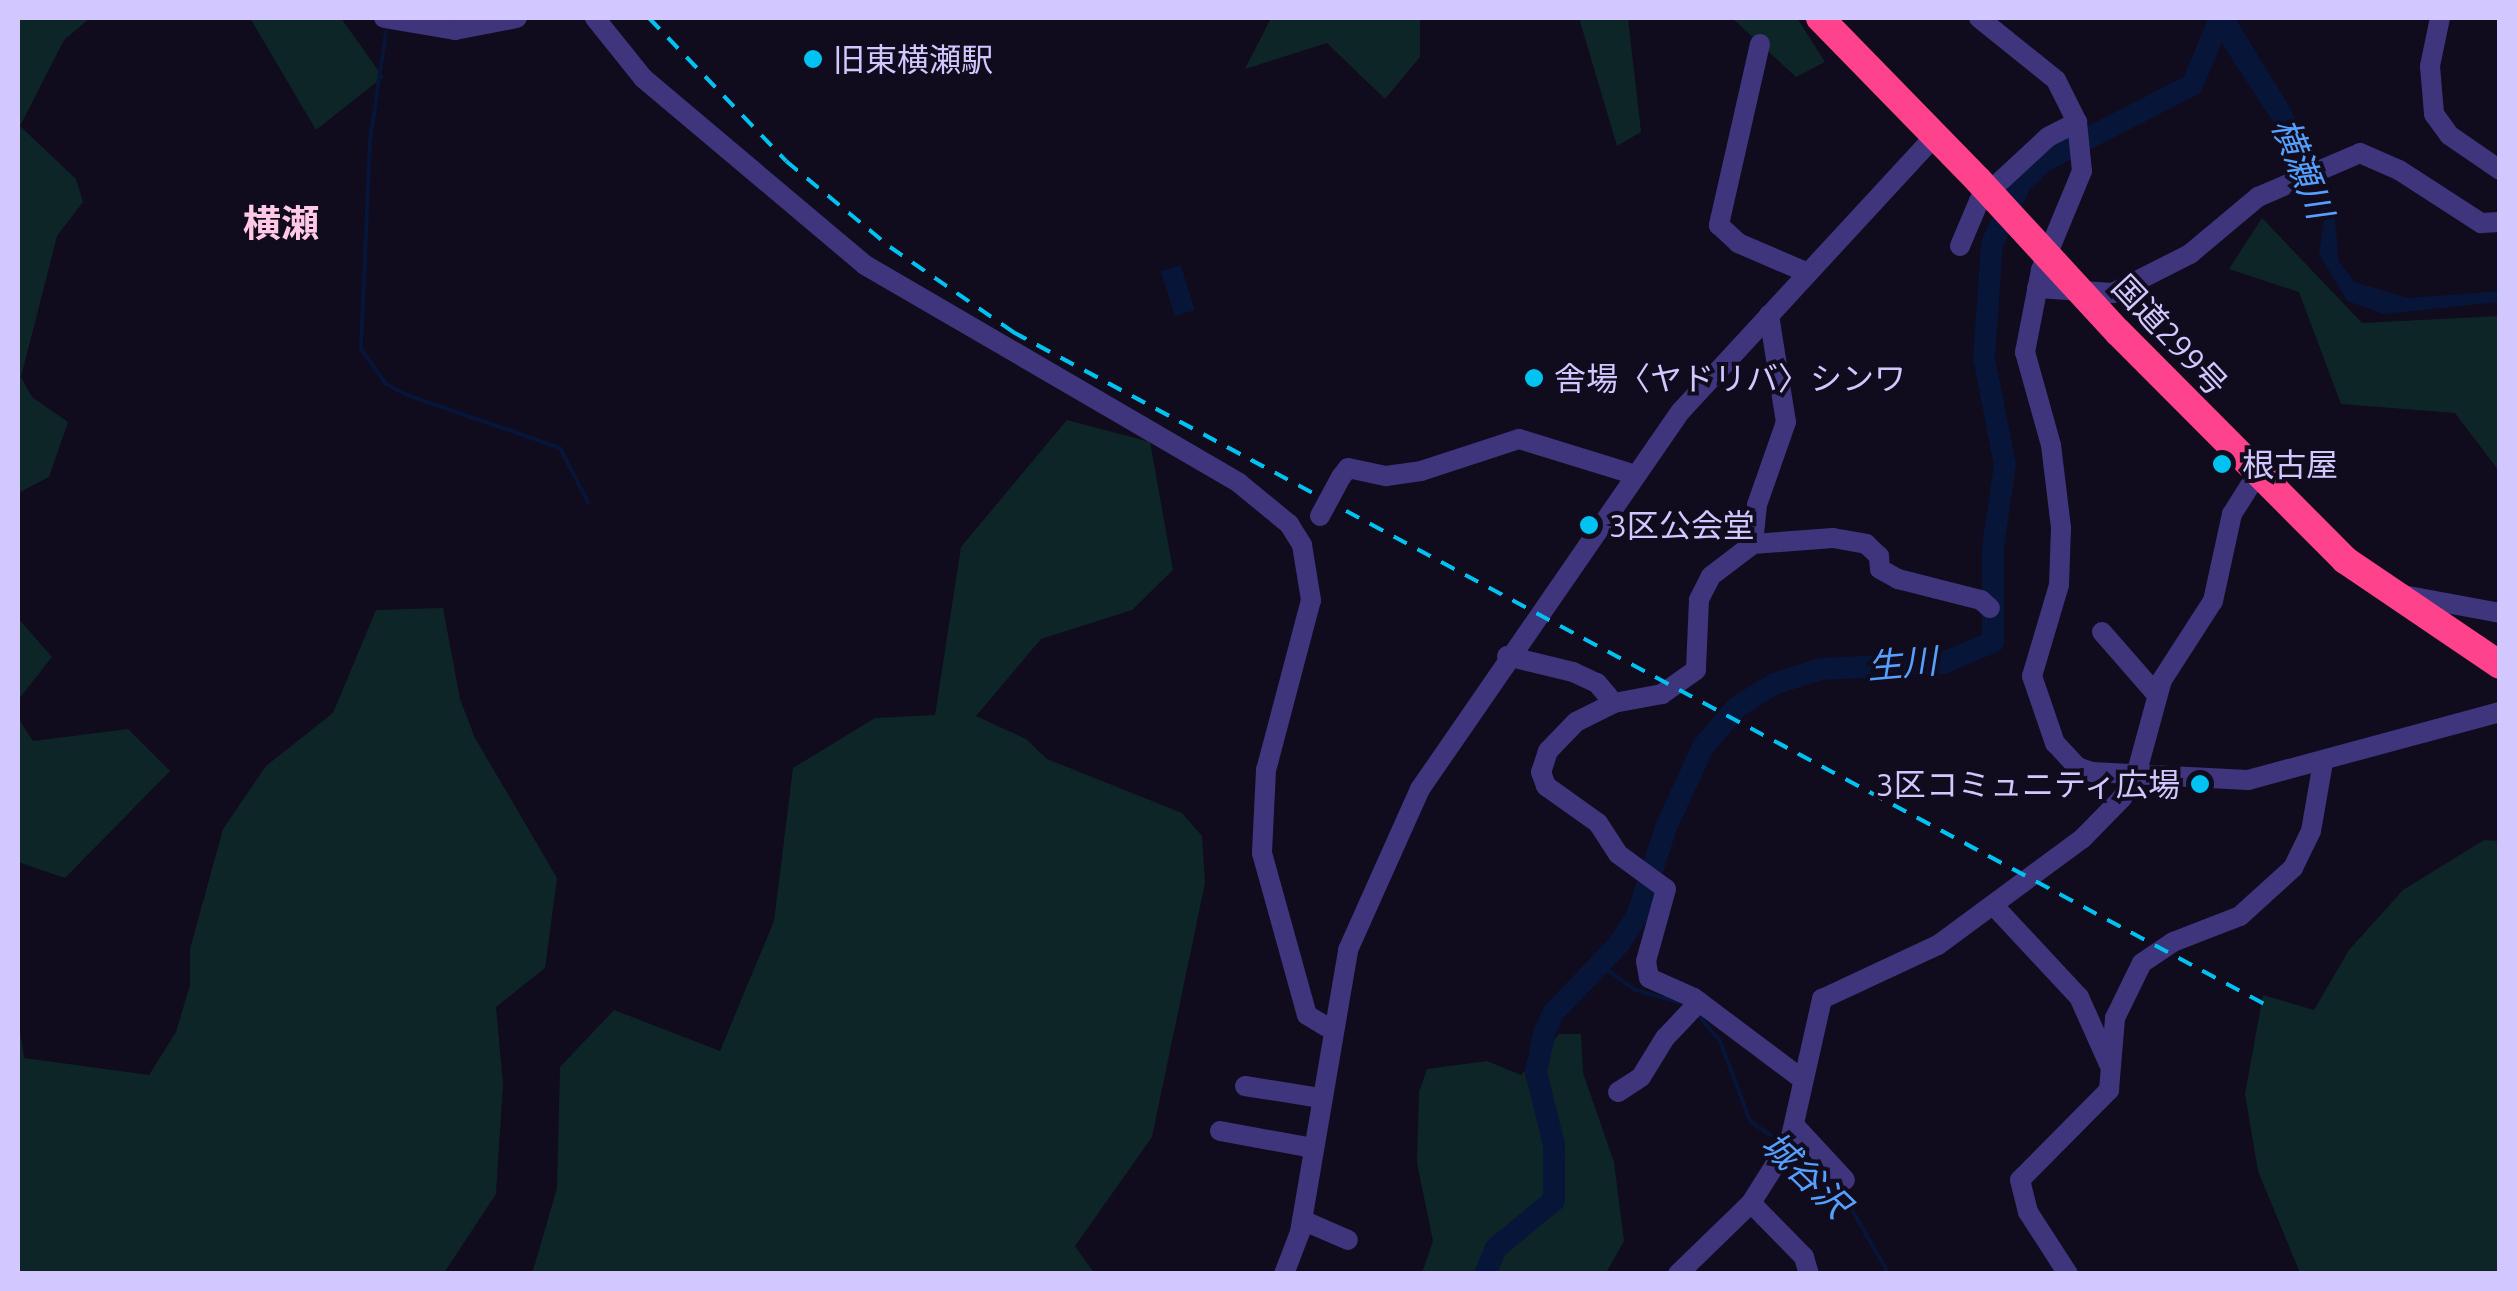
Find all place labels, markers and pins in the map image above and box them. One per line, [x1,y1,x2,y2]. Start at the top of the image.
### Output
place label: 旧東横瀬駅 [833,40,993,78]
marker: 旧東横瀬駅 [802,48,824,70]
place label: 舎場〈ヤドリバ〉シンワ [1554,359,1906,397]
marker: 舎場〈ヤドリバ〉シンワ [1523,367,1545,389]
place label: 根古屋 [2242,445,2338,483]
marker: 根古屋 [2211,453,2233,475]
place label: 3区公会堂 [1609,506,1755,544]
marker: 3区公会堂 [1578,514,1600,536]
place label: 3区コミュニティ広場 [1874,765,2180,803]
marker: 3区コミュニティ広場 [2189,773,2211,795]

